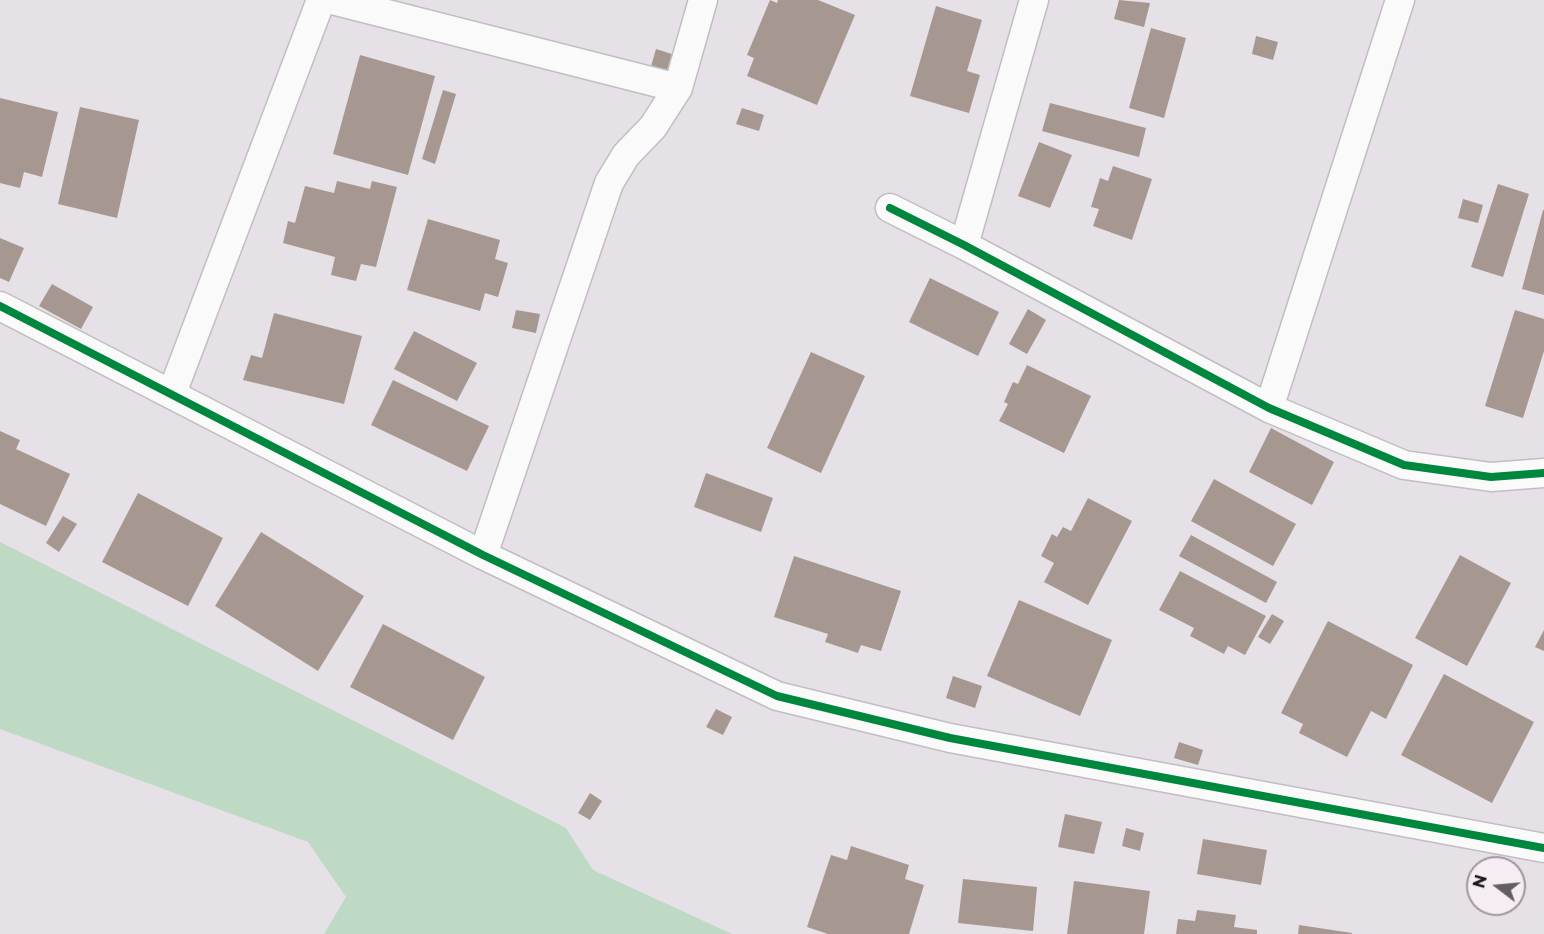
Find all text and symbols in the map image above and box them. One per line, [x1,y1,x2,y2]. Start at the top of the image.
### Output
north arrow [1466,856,1526,916]
text: N [1469,873,1491,890]

